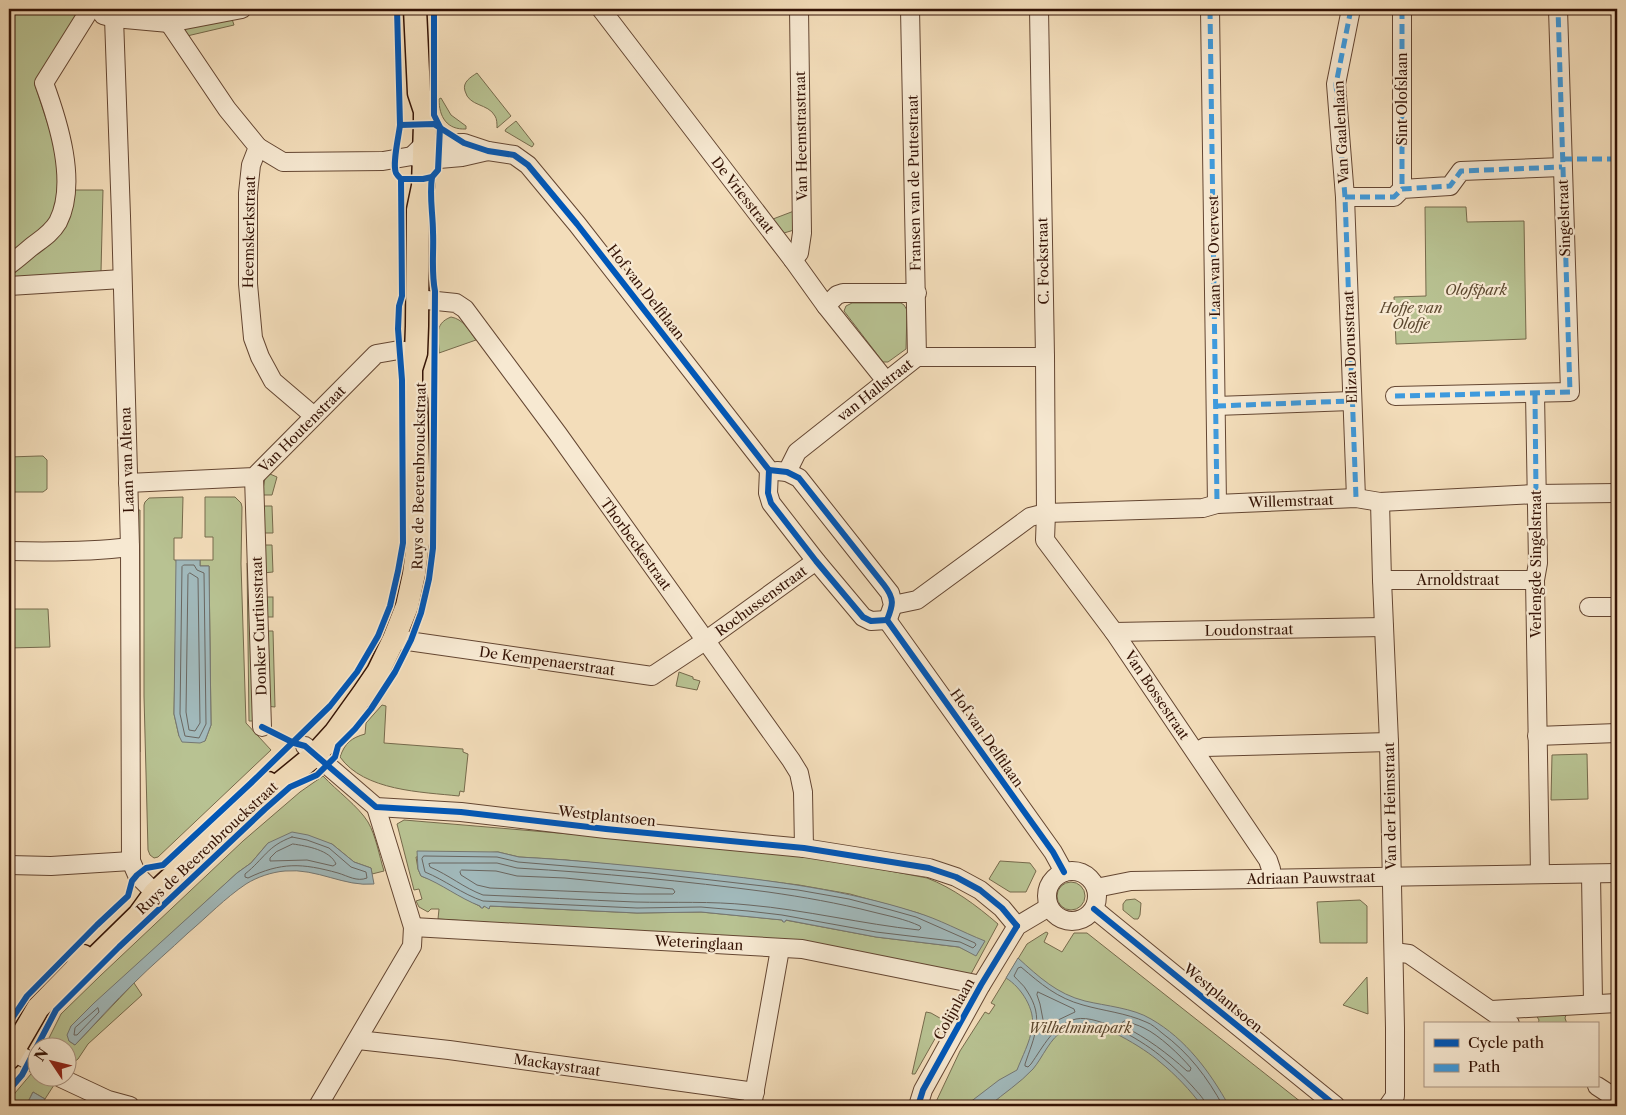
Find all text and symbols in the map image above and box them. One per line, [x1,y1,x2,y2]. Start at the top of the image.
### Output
street label: Sint Olofslaan [1393,52,1411,146]
street label: Van Heemstrastraat [791,71,811,202]
street label: Van Gaalenlaan [1329,80,1353,185]
street label: Fransen van de Puttestraat [903,95,925,271]
street label: De Vriesstraat [708,153,778,237]
street label: Heemskerkstraat [239,176,259,288]
street label: Singelstraat [1554,179,1574,257]
street label: Laan van Overvest [1204,195,1224,317]
street label: C. Fockstraat [1033,217,1053,305]
street label: Hof van Delftlaan [603,241,689,344]
park label: Olofspark [1445,281,1508,299]
street label: Eliza Dorusstraat [1339,290,1361,404]
park label: Hofje van Olofje [1379,299,1442,333]
street label: van Hallstraat [833,355,916,426]
street label: Van Houtenstraat [254,382,349,477]
street label: Ruys de Beerenbrouckstraat [408,382,430,570]
street label: Laan van Altena [116,406,138,513]
street label: Verlengde Singelstraat [1527,490,1545,639]
street label: Willemstraat [1247,491,1334,512]
street label: Thorbeckestraat [597,495,675,594]
street label: Donker Curtiusstraat [248,556,270,696]
street label: Rochussenstraat [712,562,810,640]
street label: Arnoldstraat [1416,571,1499,589]
street label: Loudonstraat [1204,620,1294,640]
street label: De Kempenaerstraat [478,643,616,679]
street label: Van Bossestraat [1120,646,1193,743]
street label: Hof van Delftlaan [946,685,1028,791]
street label: Van der Heimstraat [1380,742,1400,871]
street label: Ruys de Beerenbrouckstraat [132,778,282,918]
street label: Westplantsoen [556,802,657,830]
street label: Adriaan Pauwstraat [1245,868,1376,888]
street label: Weteringlaan [653,932,744,954]
street label: Westplantsoen [1179,959,1267,1037]
street label: Colijnlaan [930,975,979,1043]
park label: Wilhelminapark [1028,1019,1132,1037]
legend [1424,1022,1598,1088]
text: Cycle path [1468,1033,1545,1052]
north arrow [28,1038,78,1088]
text: N [30,1044,52,1065]
street label: Mackaystraat [512,1050,602,1080]
text: Path [1468,1057,1501,1076]

